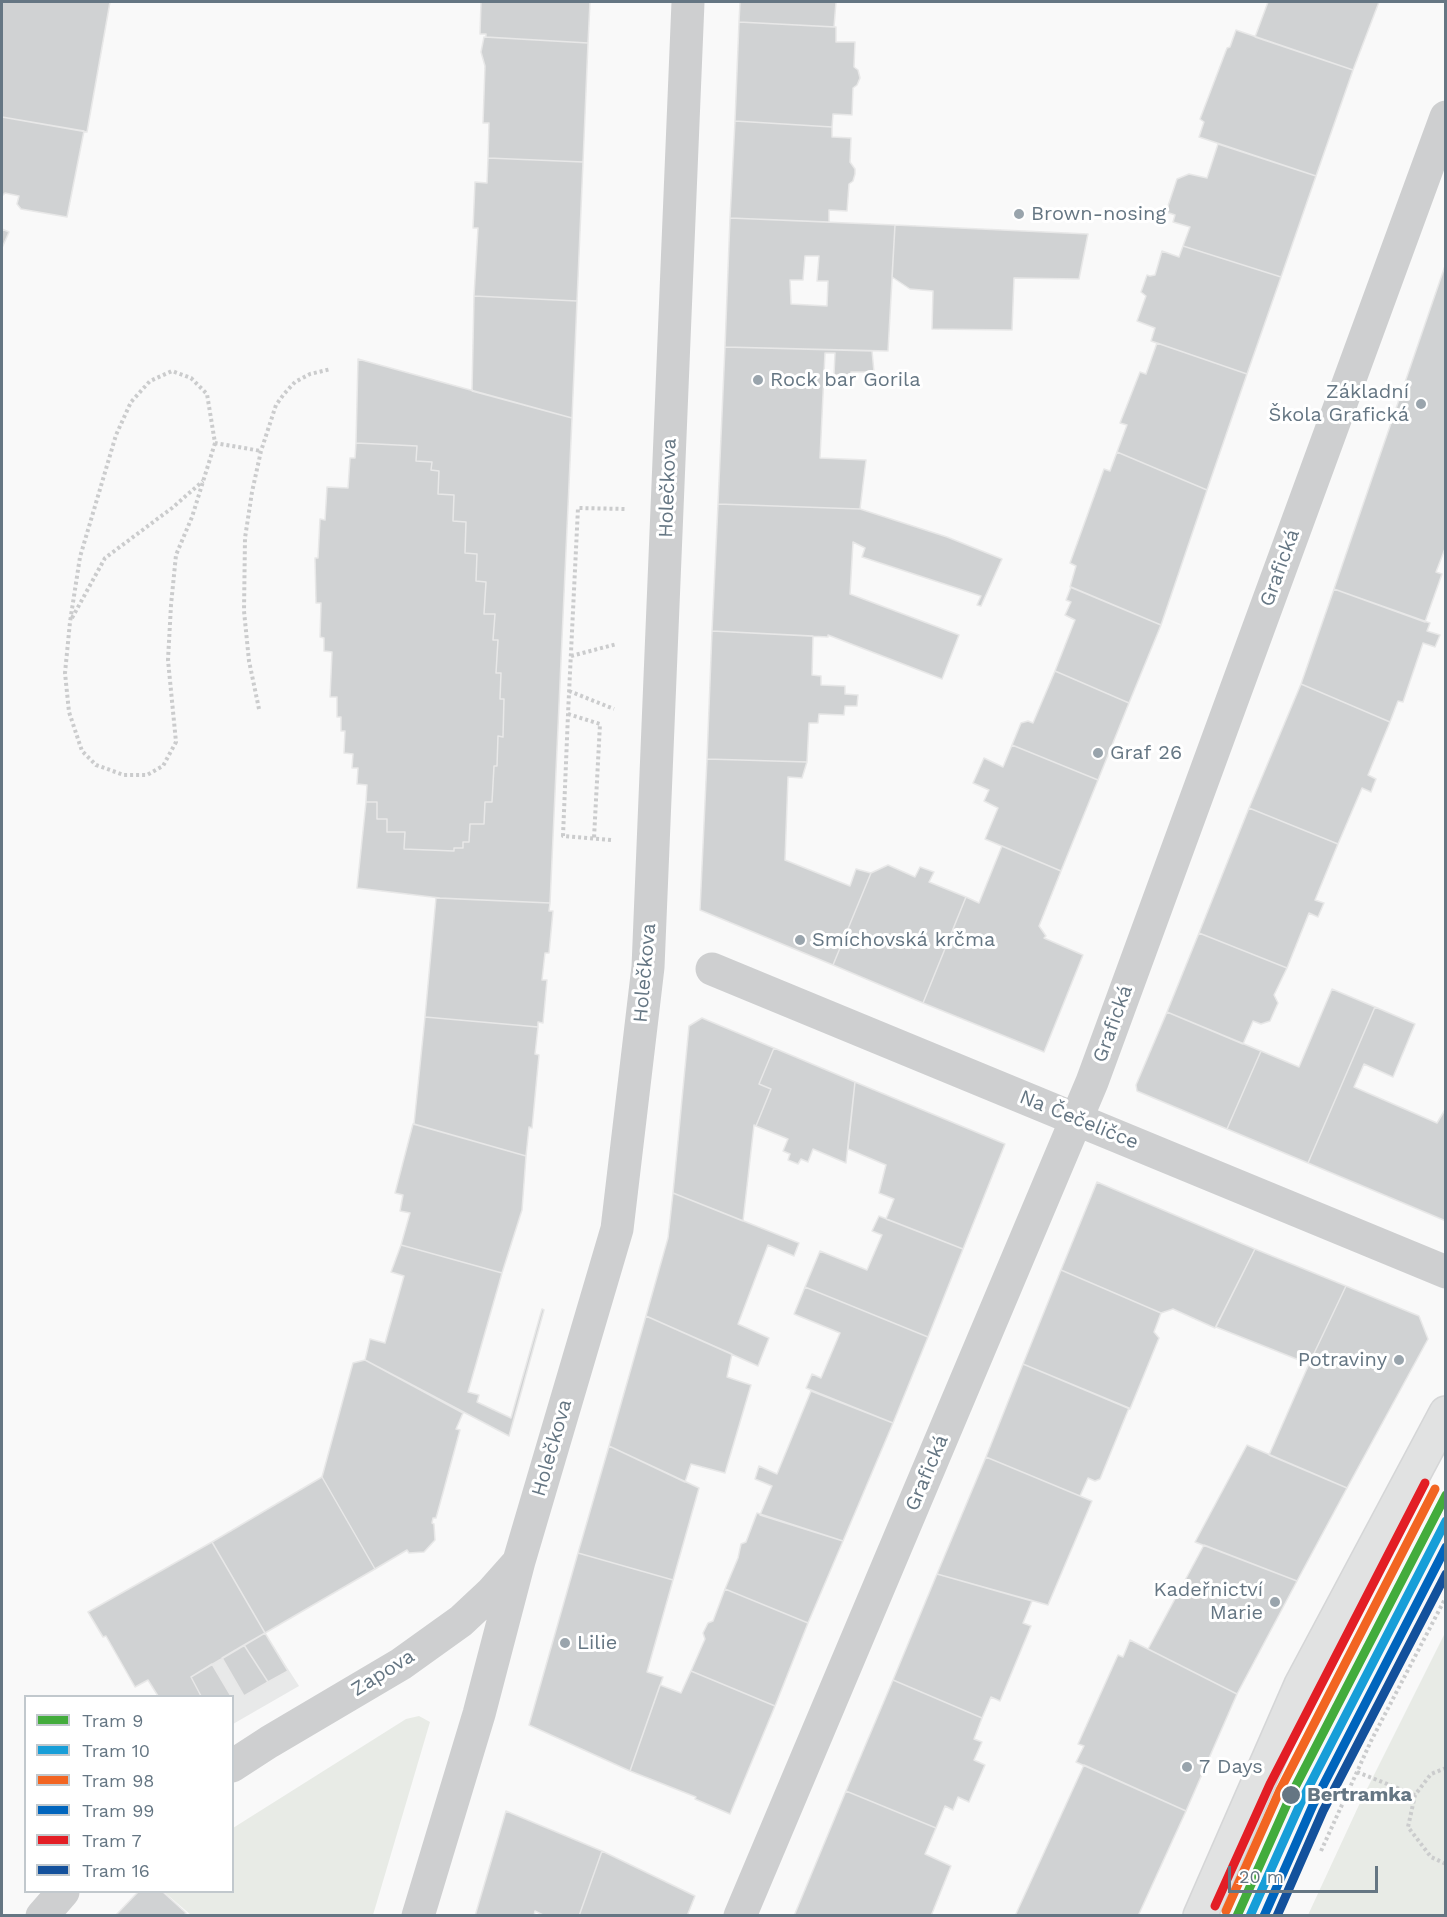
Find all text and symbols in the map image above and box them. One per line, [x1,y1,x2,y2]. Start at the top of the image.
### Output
place label: Brown-nosing [1031,202,1166,226]
marker: Brown-nosing [1012,207,1026,221]
place label: Rock bar Gorila [770,368,921,392]
marker: Rock bar Gorila [751,373,765,387]
place label: Základní Škola Grafická [1269,380,1409,427]
marker: Základní Škola Grafická [1414,397,1428,411]
street label: Holečkova [654,438,682,538]
street label: Grafická [1255,526,1305,610]
place label: Graf 26 [1110,741,1182,765]
marker: Graf 26 [1091,746,1105,760]
street label: Holečkova [629,922,661,1024]
place label: Smíchovská krčma [812,928,995,952]
marker: Smíchovská krčma [793,933,807,947]
street label: Grafická [1088,982,1138,1066]
street label: Na Čečeličce [1016,1085,1142,1155]
place label: Potraviny [1298,1348,1387,1372]
marker: Potraviny [1392,1353,1406,1367]
street label: Holečkova [527,1397,577,1499]
street label: Grafická [900,1431,954,1515]
place label: Kadeřnictví Marie [1154,1578,1263,1625]
marker: Kadeřnictví Marie [1268,1595,1282,1609]
place label: Lilie [577,1631,617,1655]
marker: Lilie [558,1636,572,1650]
street label: Zapova [347,1644,419,1702]
legend [24,1695,234,1893]
text: Tram 9 [82,1710,143,1731]
text: Tram 10 [82,1740,150,1761]
place label: 7 Days [1199,1755,1263,1779]
marker: 7 Days [1180,1760,1194,1774]
text: Tram 98 [82,1770,154,1791]
place label: Bertramka [1307,1783,1412,1807]
marker: Bertramka [1280,1784,1302,1806]
text: Tram 99 [82,1800,154,1821]
text: Tram 7 [82,1830,142,1851]
scale bar [1231,1854,1381,1892]
text: Tram 16 [82,1860,150,1881]
text: 20 m [1239,1866,1284,1887]

